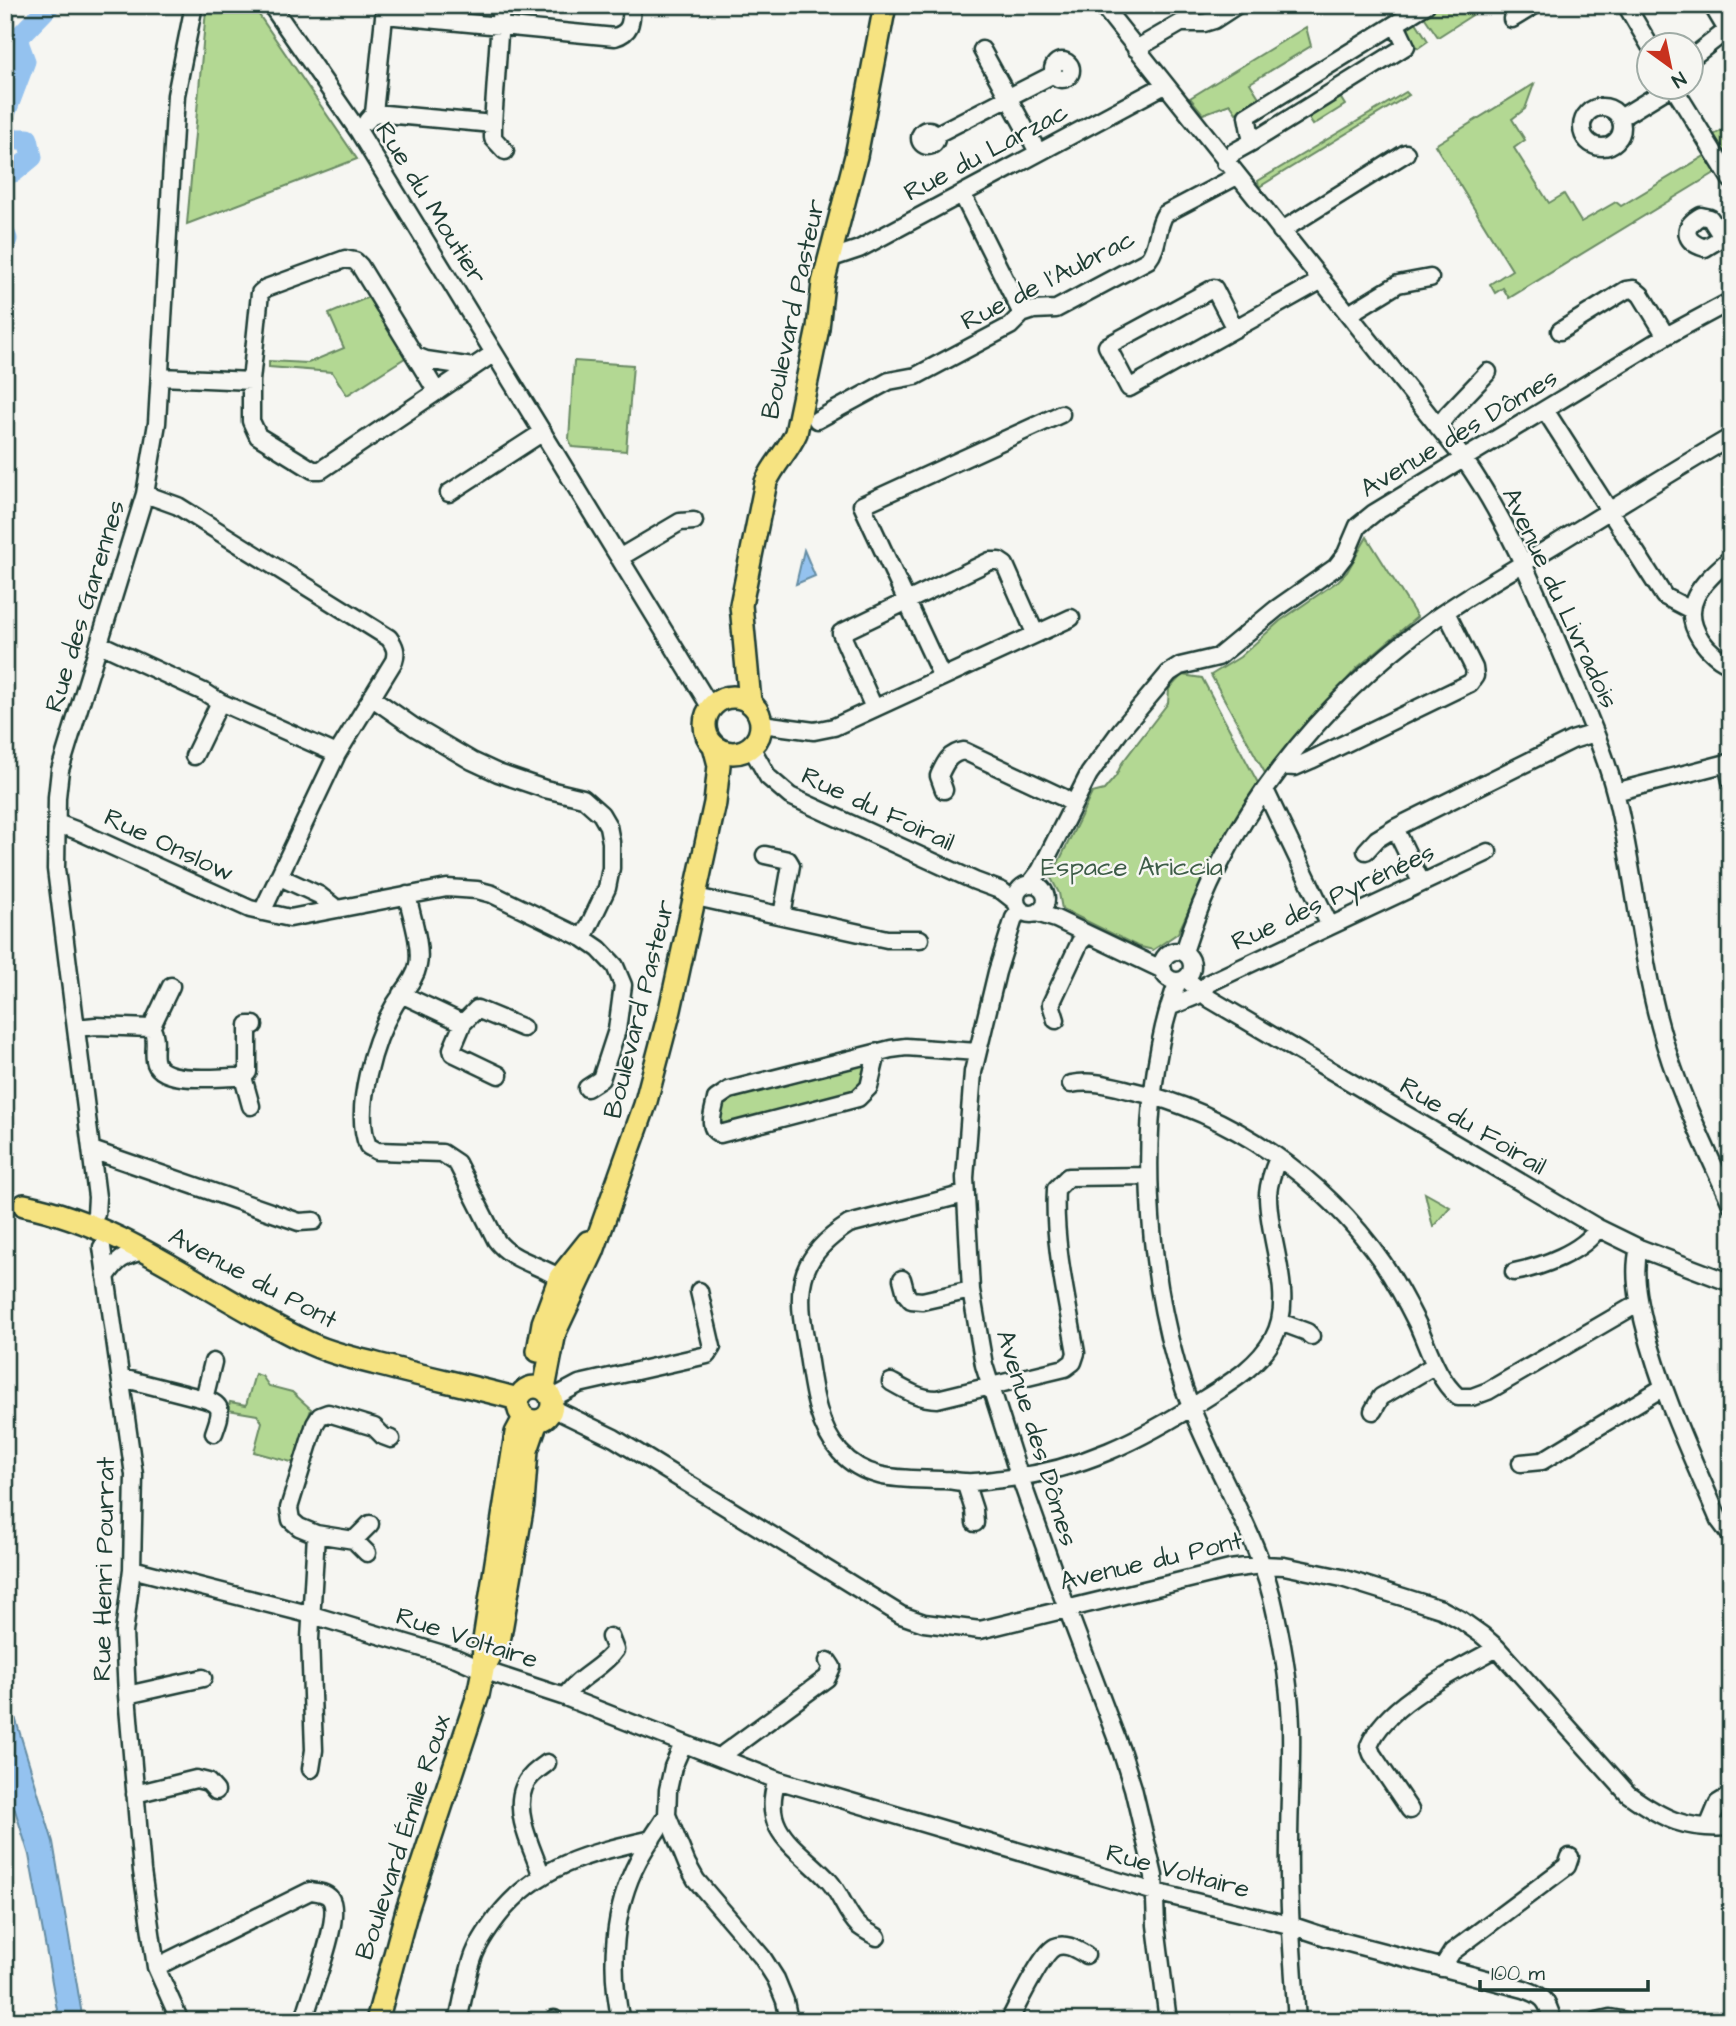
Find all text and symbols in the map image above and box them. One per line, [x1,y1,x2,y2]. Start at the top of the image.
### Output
north arrow [1634,32,1704,102]
text: N [1666,64,1691,94]
street label: Rue du Larzac [898,94,1074,210]
street label: Rue du Moutier [367,115,495,291]
street label: Boulevard Pasteur [752,196,834,422]
street label: Rue de l'Aubrac [955,221,1141,339]
street label: Avenue des Dômes [1353,360,1565,506]
street label: Avenue du Livradois [1493,482,1627,714]
street label: Rue des Garennes [36,496,134,716]
street label: Rue du Foirail [795,758,961,860]
street label: Rue Onslow [98,799,240,891]
street label: Rue des Pyrénées [1225,834,1441,962]
park label: Espace Ariccia [1041,849,1223,885]
street label: Boulevard Pasteur [594,896,684,1122]
street label: Rue du Foirail [1393,1068,1553,1184]
street label: Avenue du Pont [162,1218,344,1338]
street label: Avenue des Dômes [987,1325,1087,1551]
street label: Rue Henri Pourrat [84,1456,124,1682]
street label: Avenue du Pont [1056,1522,1246,1600]
street label: Rue Voltaire [391,1598,543,1678]
street label: Boulevard Émile Roux [346,1709,460,1964]
street label: Rue Voltaire [1102,1835,1254,1907]
scale bar [1480,1949,1648,1993]
text: 100 m [1491,1959,1546,1988]

